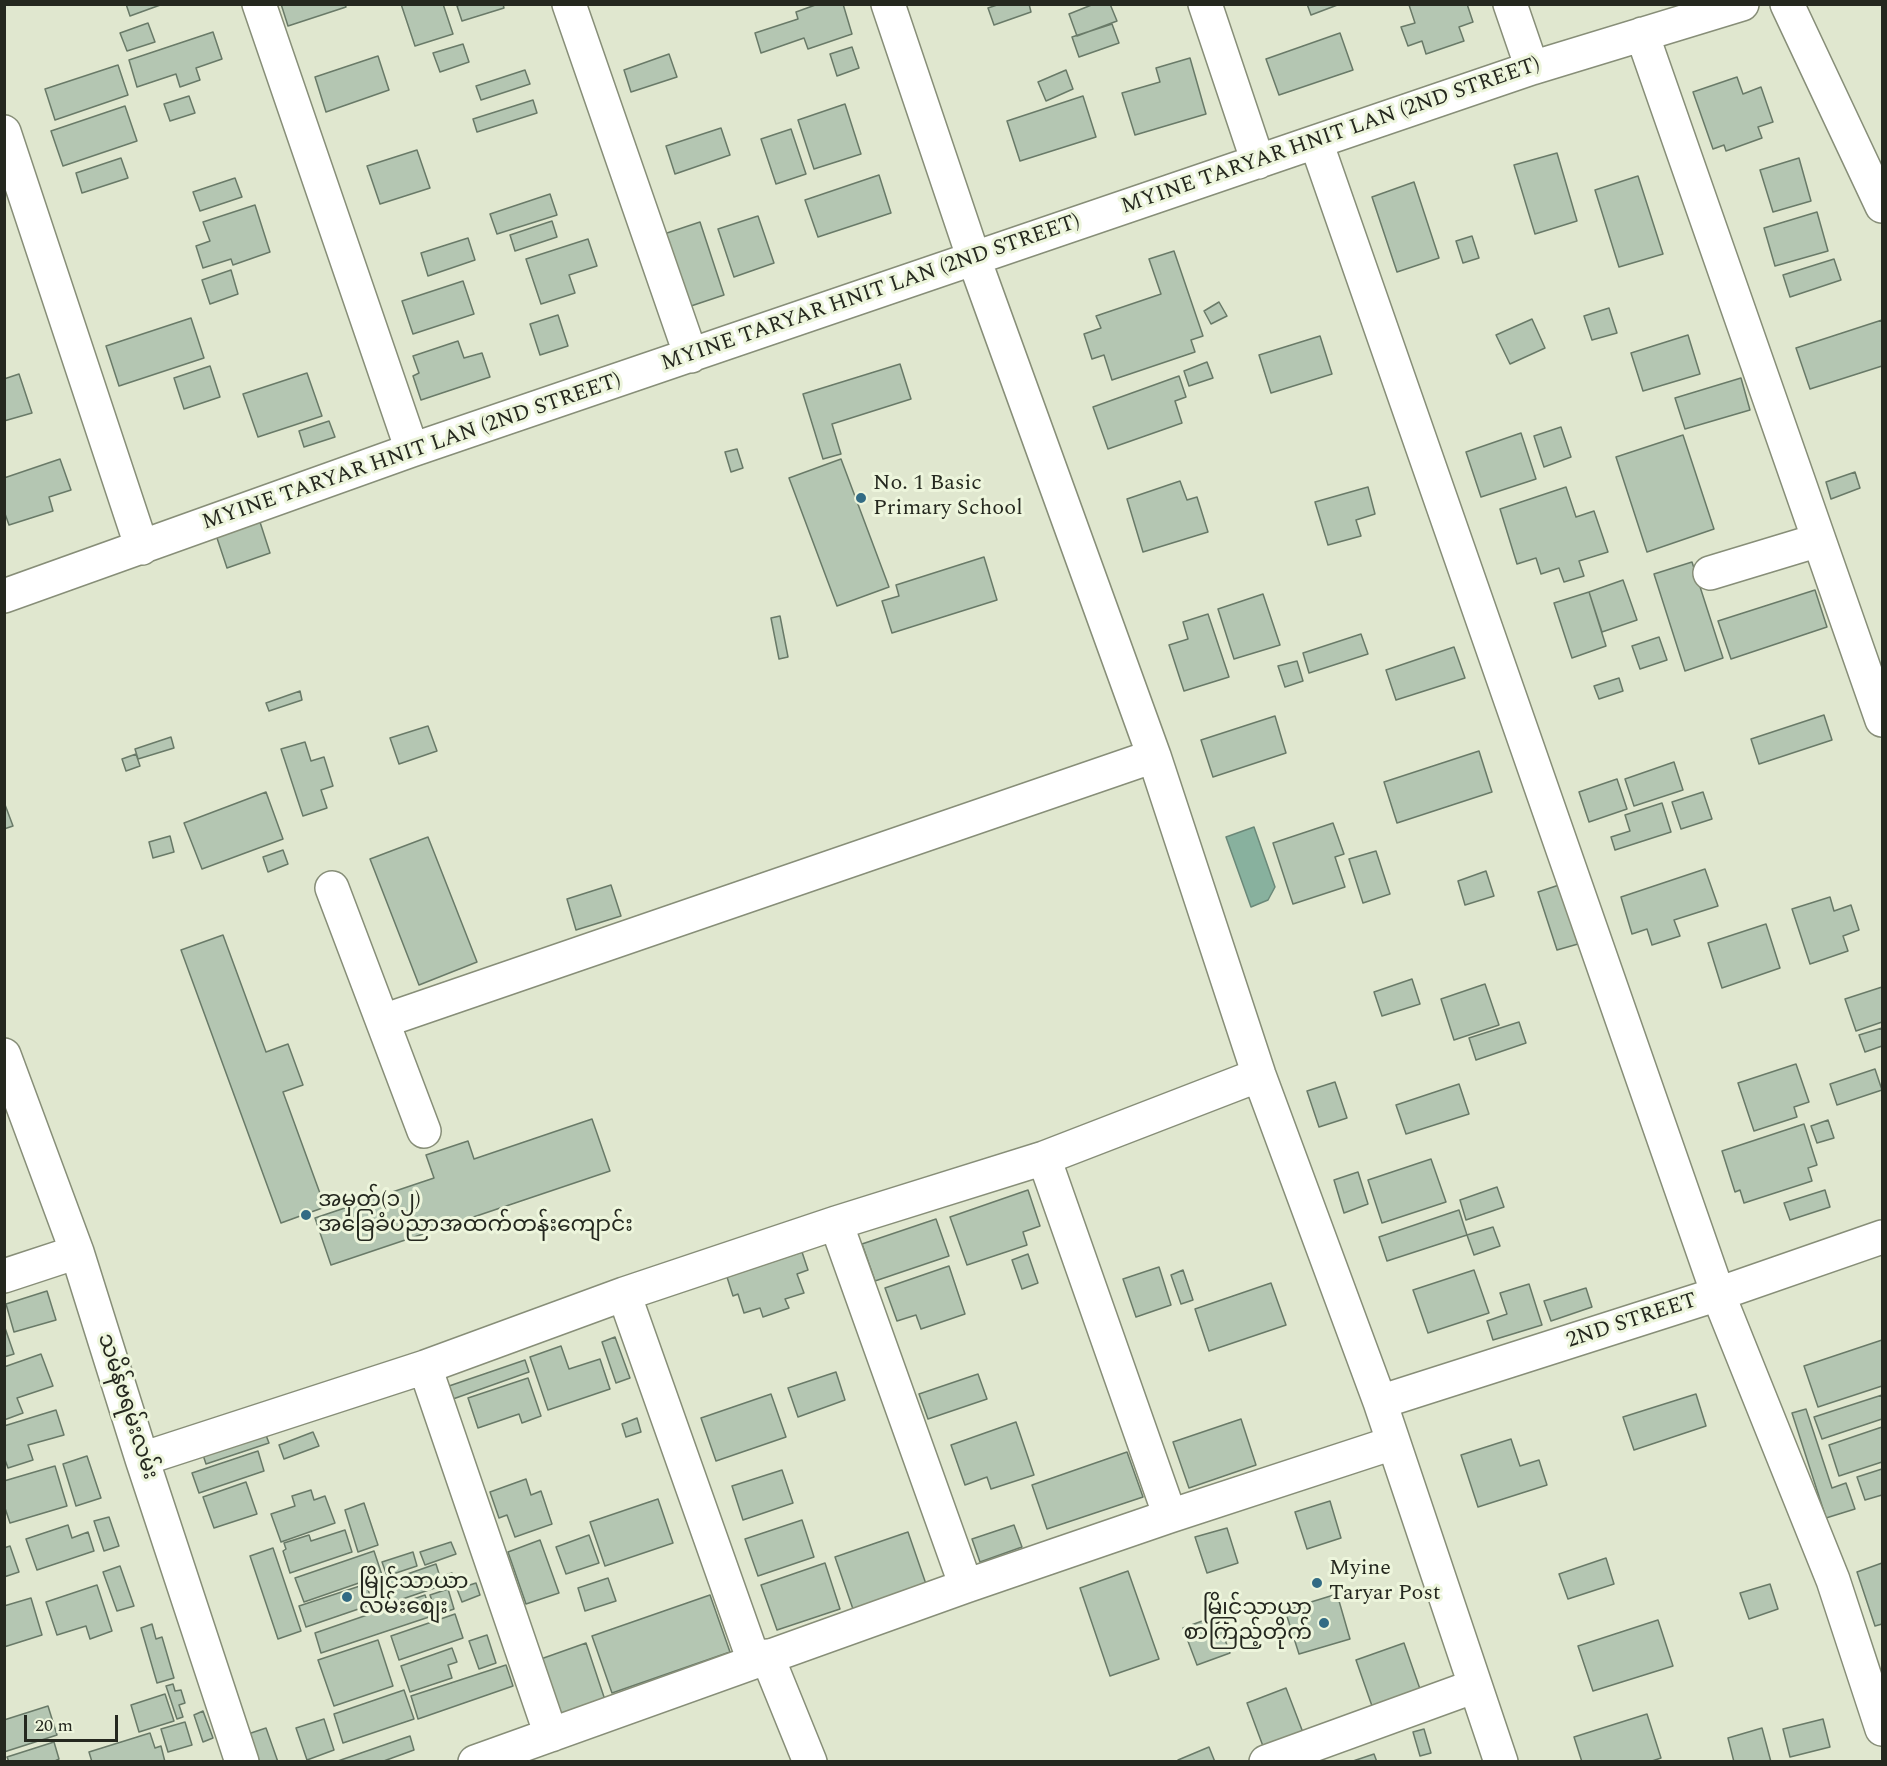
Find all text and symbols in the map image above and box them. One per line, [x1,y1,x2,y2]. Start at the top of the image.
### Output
street label: MYINE TARYAR HNIT LAN (2ND STREET) [1118,53,1544,221]
street label: MYINE TARYAR HNIT LAN (2ND STREET) [658,210,1084,378]
street label: MYINE TARYAR HNIT LAN (2ND STREET) [199,369,625,537]
place label: No. 1 Basic Primary School [873,472,1023,524]
marker: No. 1 Basic Primary School [854,491,868,505]
place label: အမှတ်(၁၂) အခြေခံပညာအထက်တန်းကျောင်း [318,1189,633,1240]
marker: အမှတ်(၁၂) အခြေခံပညာအထက်တန်းကျောင်း [299,1208,313,1222]
street label: 2ND STREET [1563,1289,1701,1355]
street label: သမိန်ဗရမ်းလမ်း [90,1331,162,1483]
place label: Myine Taryar Post [1329,1557,1441,1609]
place label: မြိုင်သာယာ လမ်းစျေး [359,1571,469,1622]
marker: Myine Taryar Post [1310,1576,1324,1590]
marker: မြိုင်သာယာ လမ်းစျေး [340,1590,354,1604]
place label: မြိုင်သာယာ စာကြည့်တိုက် [1184,1597,1312,1648]
marker: မြိုင်သာယာ စာကြည့်တိုက် [1317,1616,1331,1630]
scale bar [27,1703,122,1741]
text: 20 m [35,1712,73,1739]

